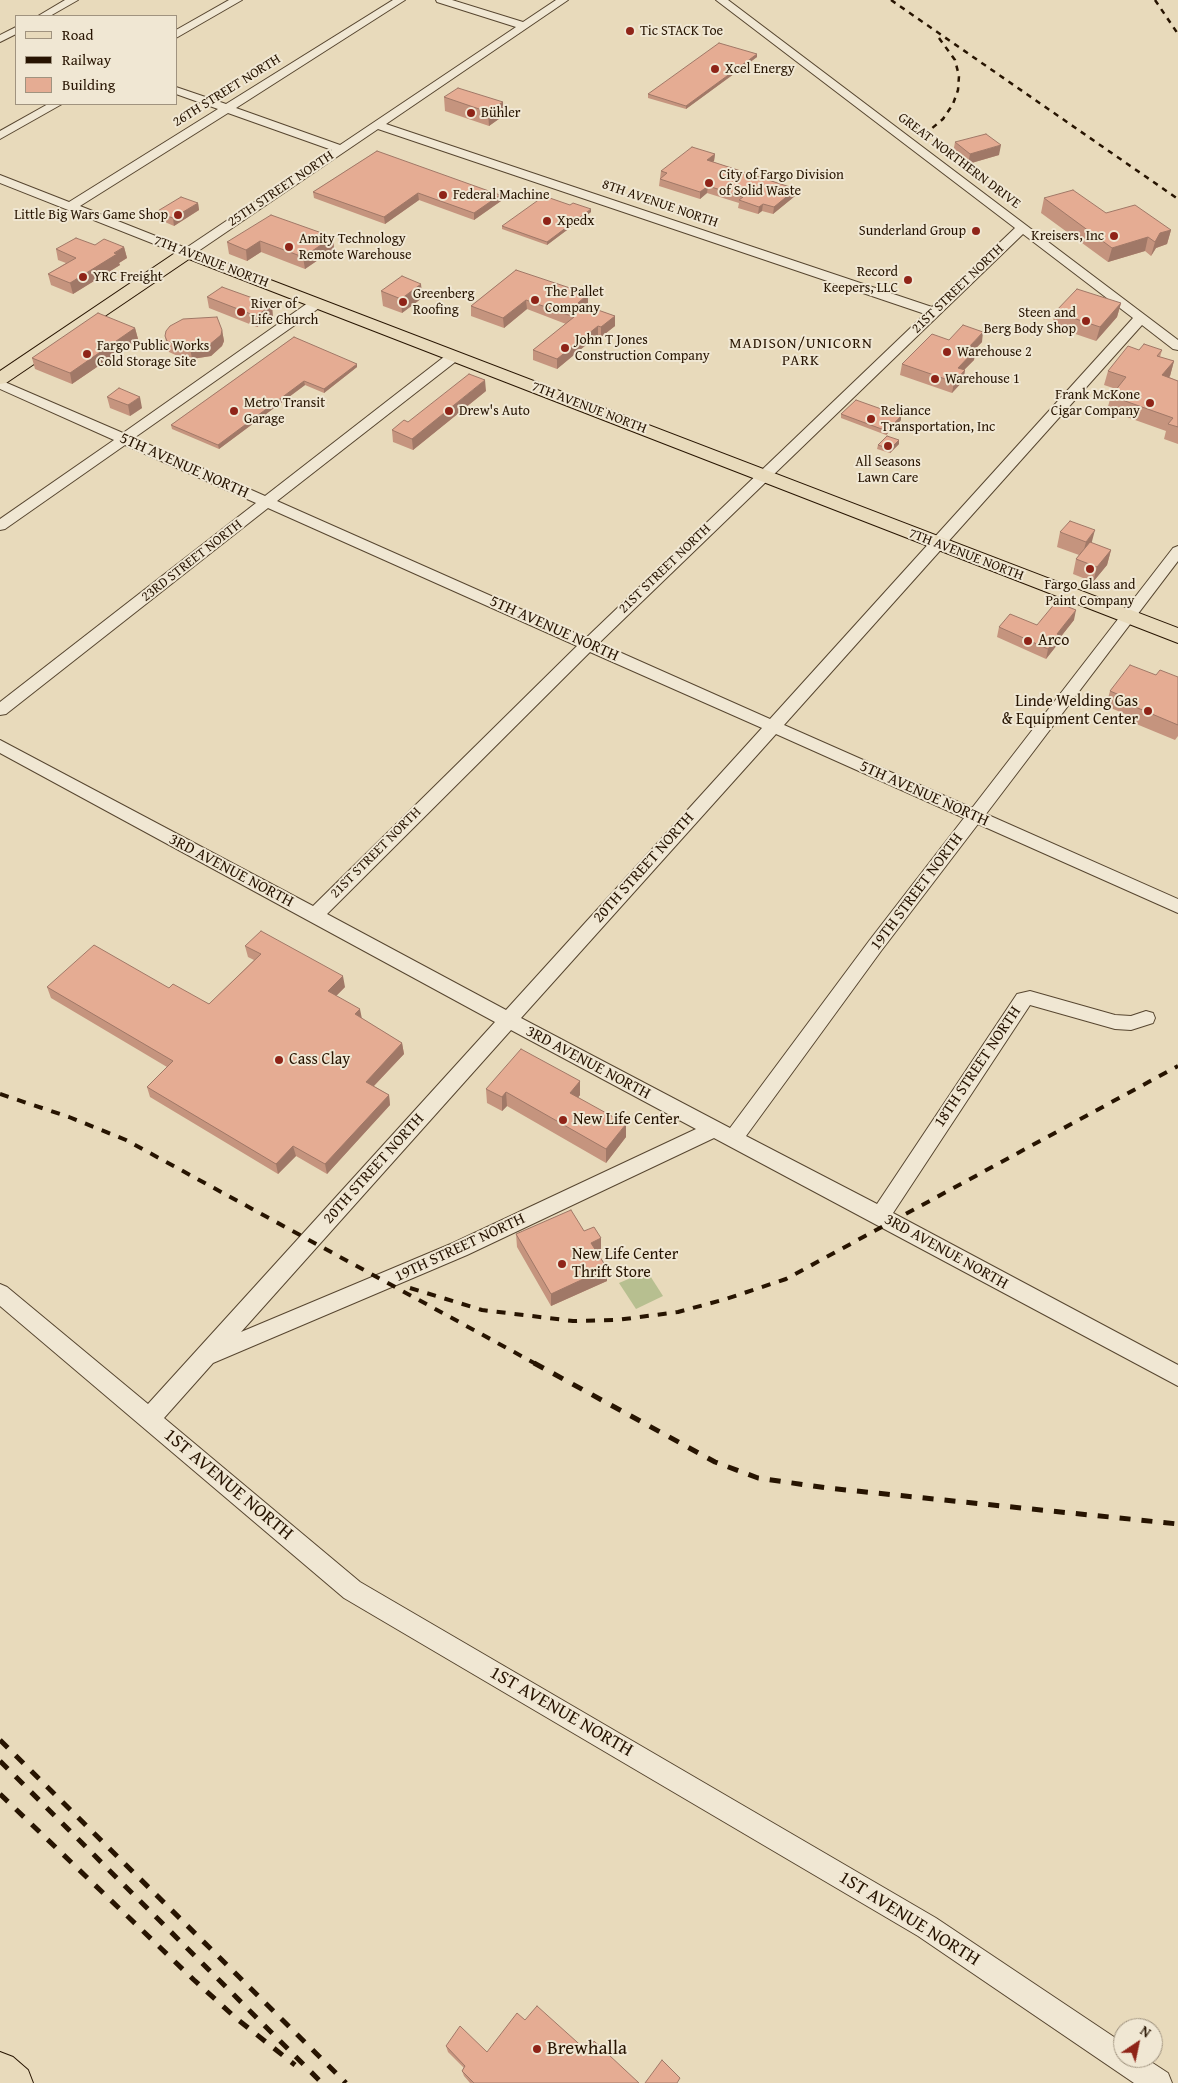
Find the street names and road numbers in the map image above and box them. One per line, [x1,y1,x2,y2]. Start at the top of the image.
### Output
street label: 26TH STREET NORTH [170,51,284,131]
street label: GREAT NORTHERN DRIVE [894,109,1024,213]
street label: 25TH STREET NORTH [225,147,337,231]
street label: 8TH AVENUE NORTH [600,176,720,232]
street label: 7TH AVENUE NORTH [151,232,271,292]
street label: 21ST STREET NORTH [908,241,1008,337]
street label: 7TH AVENUE NORTH [529,378,649,438]
street label: 5TH AVENUE NORTH [117,429,251,503]
street label: 23RD STREET NORTH [138,516,246,606]
street label: 21ST STREET NORTH [615,521,715,617]
street label: 7TH AVENUE NORTH [906,525,1026,585]
street label: 5TH AVENUE NORTH [487,592,621,666]
street label: 5TH AVENUE NORTH [857,757,991,831]
street label: 21ST STREET NORTH [327,804,425,902]
street label: 20TH STREET NORTH [589,809,699,927]
street label: 3RD AVENUE NORTH [165,830,297,912]
street label: 19TH STREET NORTH [867,830,967,954]
street label: 18TH STREET NORTH [930,1003,1026,1131]
street label: 3RD AVENUE NORTH [522,1022,654,1104]
street label: 20TH STREET NORTH [319,1110,429,1228]
street label: 19TH STREET NORTH [392,1209,528,1287]
street label: 3RD AVENUE NORTH [881,1210,1011,1294]
street label: 1ST AVENUE NORTH [159,1424,297,1546]
street label: 1ST AVENUE NORTH [485,1662,637,1762]
street label: 1ST AVENUE NORTH [834,1866,984,1972]

